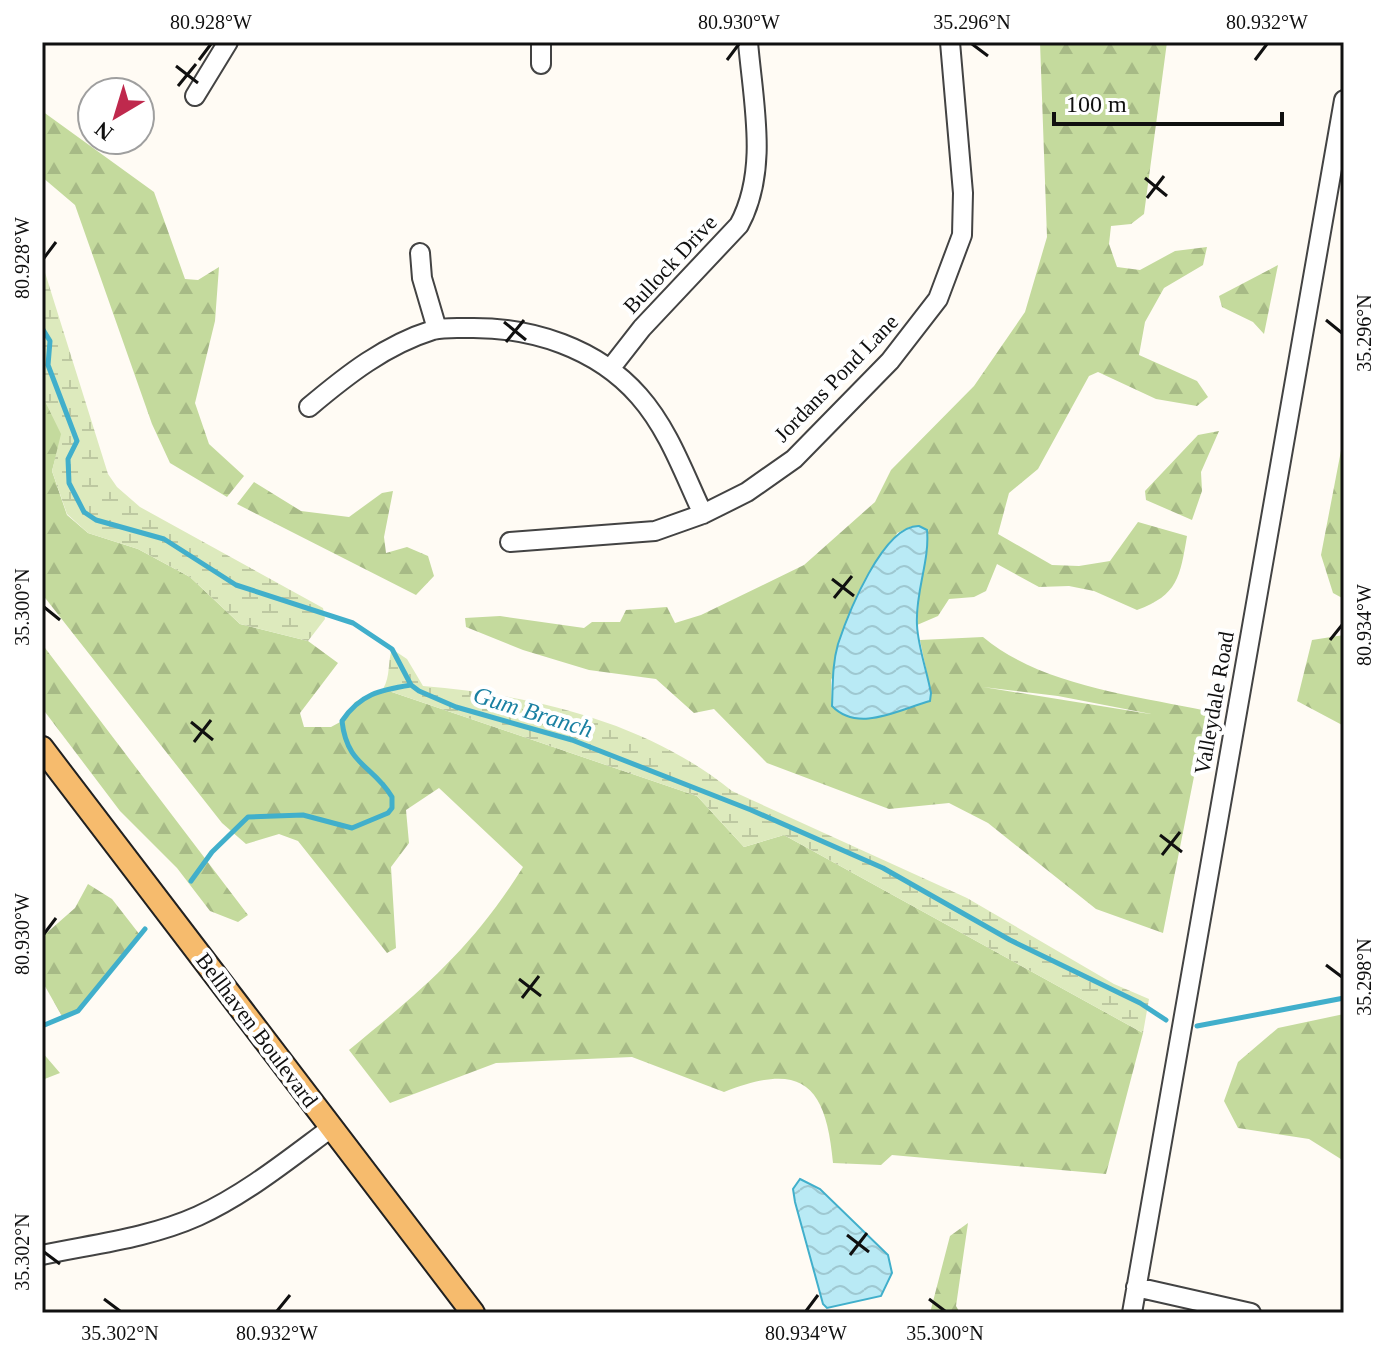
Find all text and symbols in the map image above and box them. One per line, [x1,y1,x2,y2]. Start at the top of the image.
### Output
text: 80.928°W [170,11,252,33]
text: 80.930°W [698,11,780,33]
text: 35.296°N [933,11,1011,33]
text: 80.932°W [1226,11,1308,33]
north arrow [76,76,156,156]
scale bar [1054,76,1282,126]
text: 100 m [1066,91,1127,117]
text: N [90,117,118,146]
street label: Bullock Drive [618,210,722,318]
text: 80.928°W [11,217,33,299]
text: 35.296°N [1353,294,1375,372]
street label: Jordans Pond Lane [769,309,903,447]
text: 35.300°N [11,568,33,646]
text: 80.934°W [1353,584,1375,666]
street label: Valleydale Road [1189,630,1239,776]
water label: Gum Branch [470,682,596,742]
text: 80.930°W [11,893,33,975]
text: 35.298°N [1353,938,1375,1016]
street label: Bellhaven Boulevard [191,948,323,1112]
text: 35.302°N [11,1213,33,1291]
text: 35.302°N [81,1322,159,1344]
text: 80.932°W [236,1322,318,1344]
text: 80.934°W [765,1322,847,1344]
text: 35.300°N [906,1322,984,1344]

